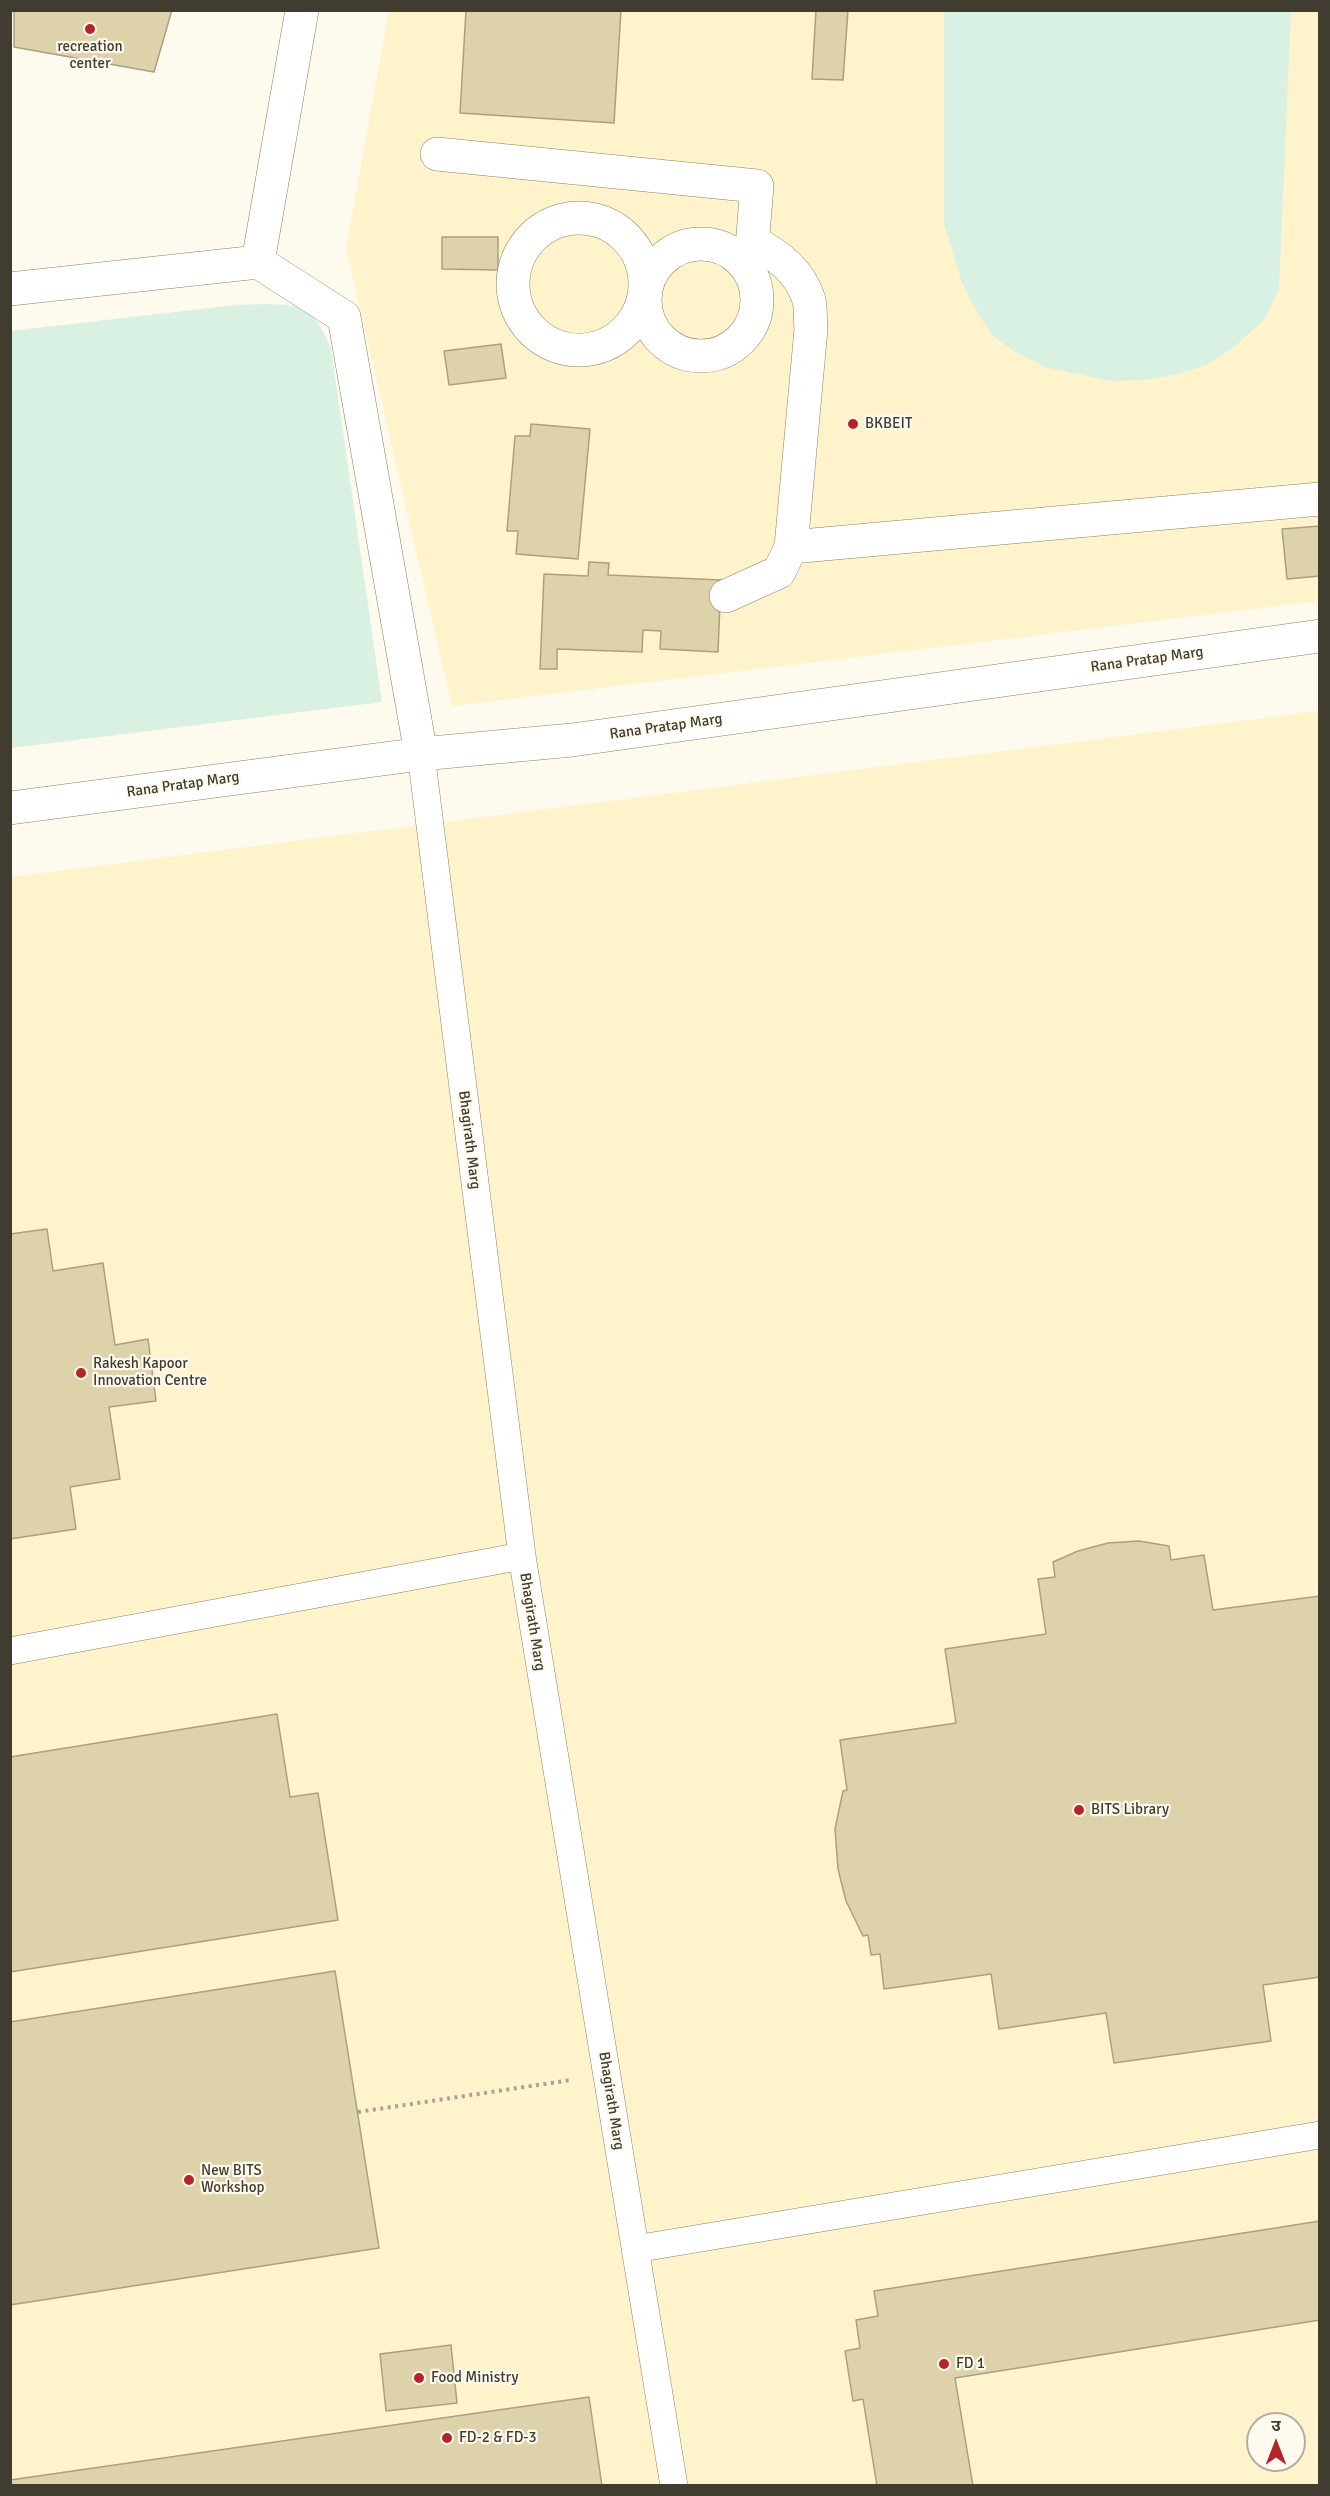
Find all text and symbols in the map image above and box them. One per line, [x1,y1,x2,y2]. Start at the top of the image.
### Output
marker: recreation center [83,22,97,36]
place label: recreation center [57,38,123,73]
place label: BKBEIT [865,415,912,433]
marker: BKBEIT [846,417,860,431]
street label: Rana Pratap Marg [1089,643,1205,677]
street label: Rana Pratap Marg [608,710,724,744]
street label: Rana Pratap Marg [125,768,241,802]
street label: Bhagirath Marg [454,1090,484,1190]
place label: Rakesh Kapoor Innovation Centre [93,1355,207,1390]
marker: Rakesh Kapoor Innovation Centre [74,1366,88,1380]
street label: Bhagirath Marg [515,1572,549,1672]
place label: BITS Library [1091,1801,1169,1819]
marker: BITS Library [1072,1803,1086,1817]
street label: Bhagirath Marg [594,2051,628,2151]
place label: New BITS Workshop [201,2162,264,2197]
marker: New BITS Workshop [182,2173,196,2187]
place label: FD 1 [956,2355,985,2373]
marker: FD 1 [937,2357,951,2371]
place label: Food Ministry [431,2369,518,2387]
marker: Food Ministry [412,2371,426,2385]
north arrow [1246,2412,1306,2472]
text: उ [1271,2416,1281,2436]
place label: FD-2 & FD-3 [459,2429,537,2447]
marker: FD-2 & FD-3 [440,2431,454,2445]

